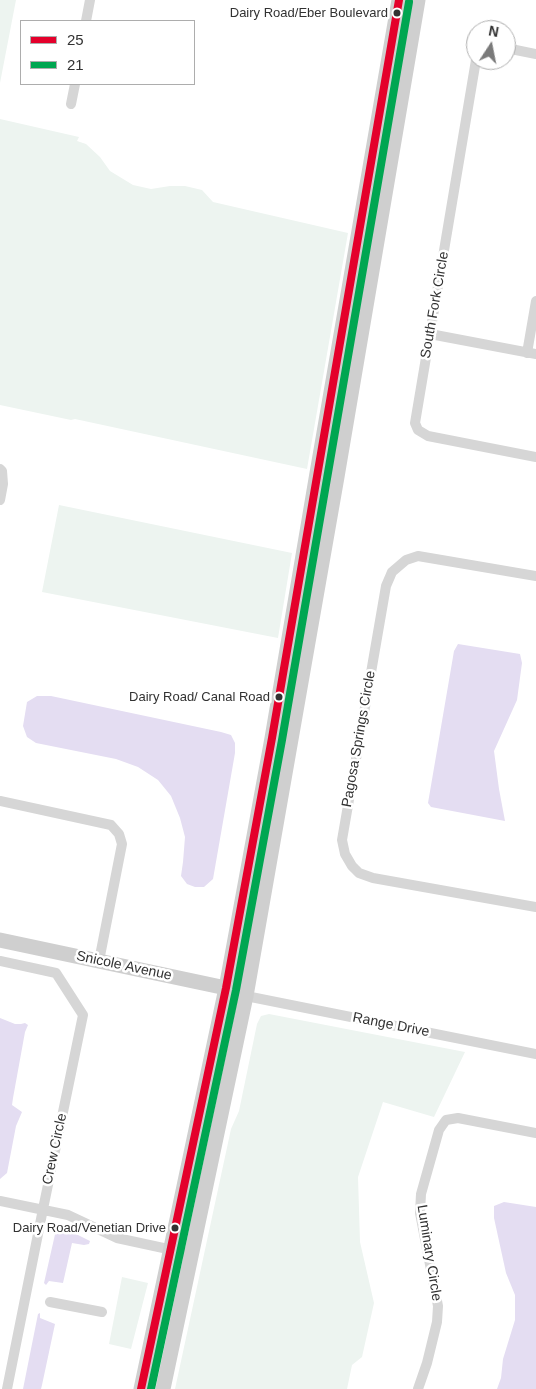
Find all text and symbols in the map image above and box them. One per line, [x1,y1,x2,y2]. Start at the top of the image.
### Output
place label: Dairy Road/Eber Boulevard [230,5,388,21]
marker: Dairy Road/Eber Boulevard [392,8,402,18]
legend [20,20,195,85]
north arrow [466,20,516,70]
text: N [487,22,500,40]
text: 25 [67,31,84,48]
text: 21 [67,56,84,73]
street label: South Fork Circle [417,250,453,360]
street label: Pagosa Springs Circle [339,669,379,809]
place label: Dairy Road/ Canal Road [129,689,270,705]
marker: Dairy Road/ Canal Road [274,692,284,702]
street label: Snicole Avenue [75,948,173,984]
street label: Range Drive [351,1009,431,1041]
street label: Crew Circle [39,1112,71,1186]
street label: Luminary Circle [413,1204,445,1302]
place label: Dairy Road/Venetian Drive [13,1220,166,1236]
marker: Dairy Road/Venetian Drive [170,1223,180,1233]

